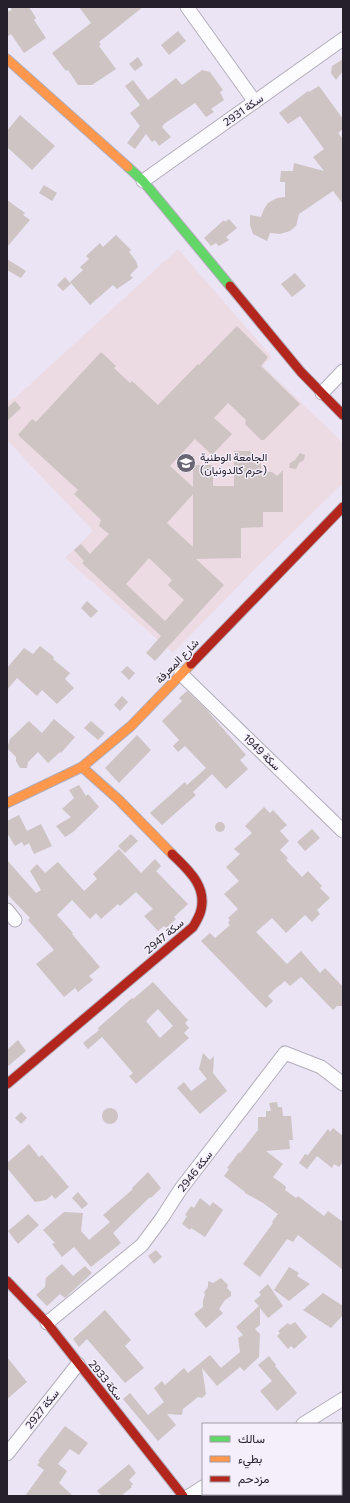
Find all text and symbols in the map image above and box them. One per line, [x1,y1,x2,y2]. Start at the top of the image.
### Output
street label: سكة 2931 [220,91,265,128]
place label: الجامعة الوطنية (حرم كالدونيان) [200,450,267,478]
school or university icon: الجامعة الوطنية (حرم كالدونيان) [175,452,197,474]
street label: شارع المعرفة [152,635,203,687]
street label: سكة 1949 [241,731,284,773]
street label: سكة 2947 [141,915,186,956]
street label: سكة 2946 [175,1147,215,1194]
street label: سكة 2933 [86,1357,127,1402]
street label: سكة 2927 [22,1386,61,1431]
legend [202,1423,342,1495]
text: سالك [238,1431,265,1445]
text: بطيء [238,1451,262,1469]
text: مزدحم [238,1471,269,1487]

